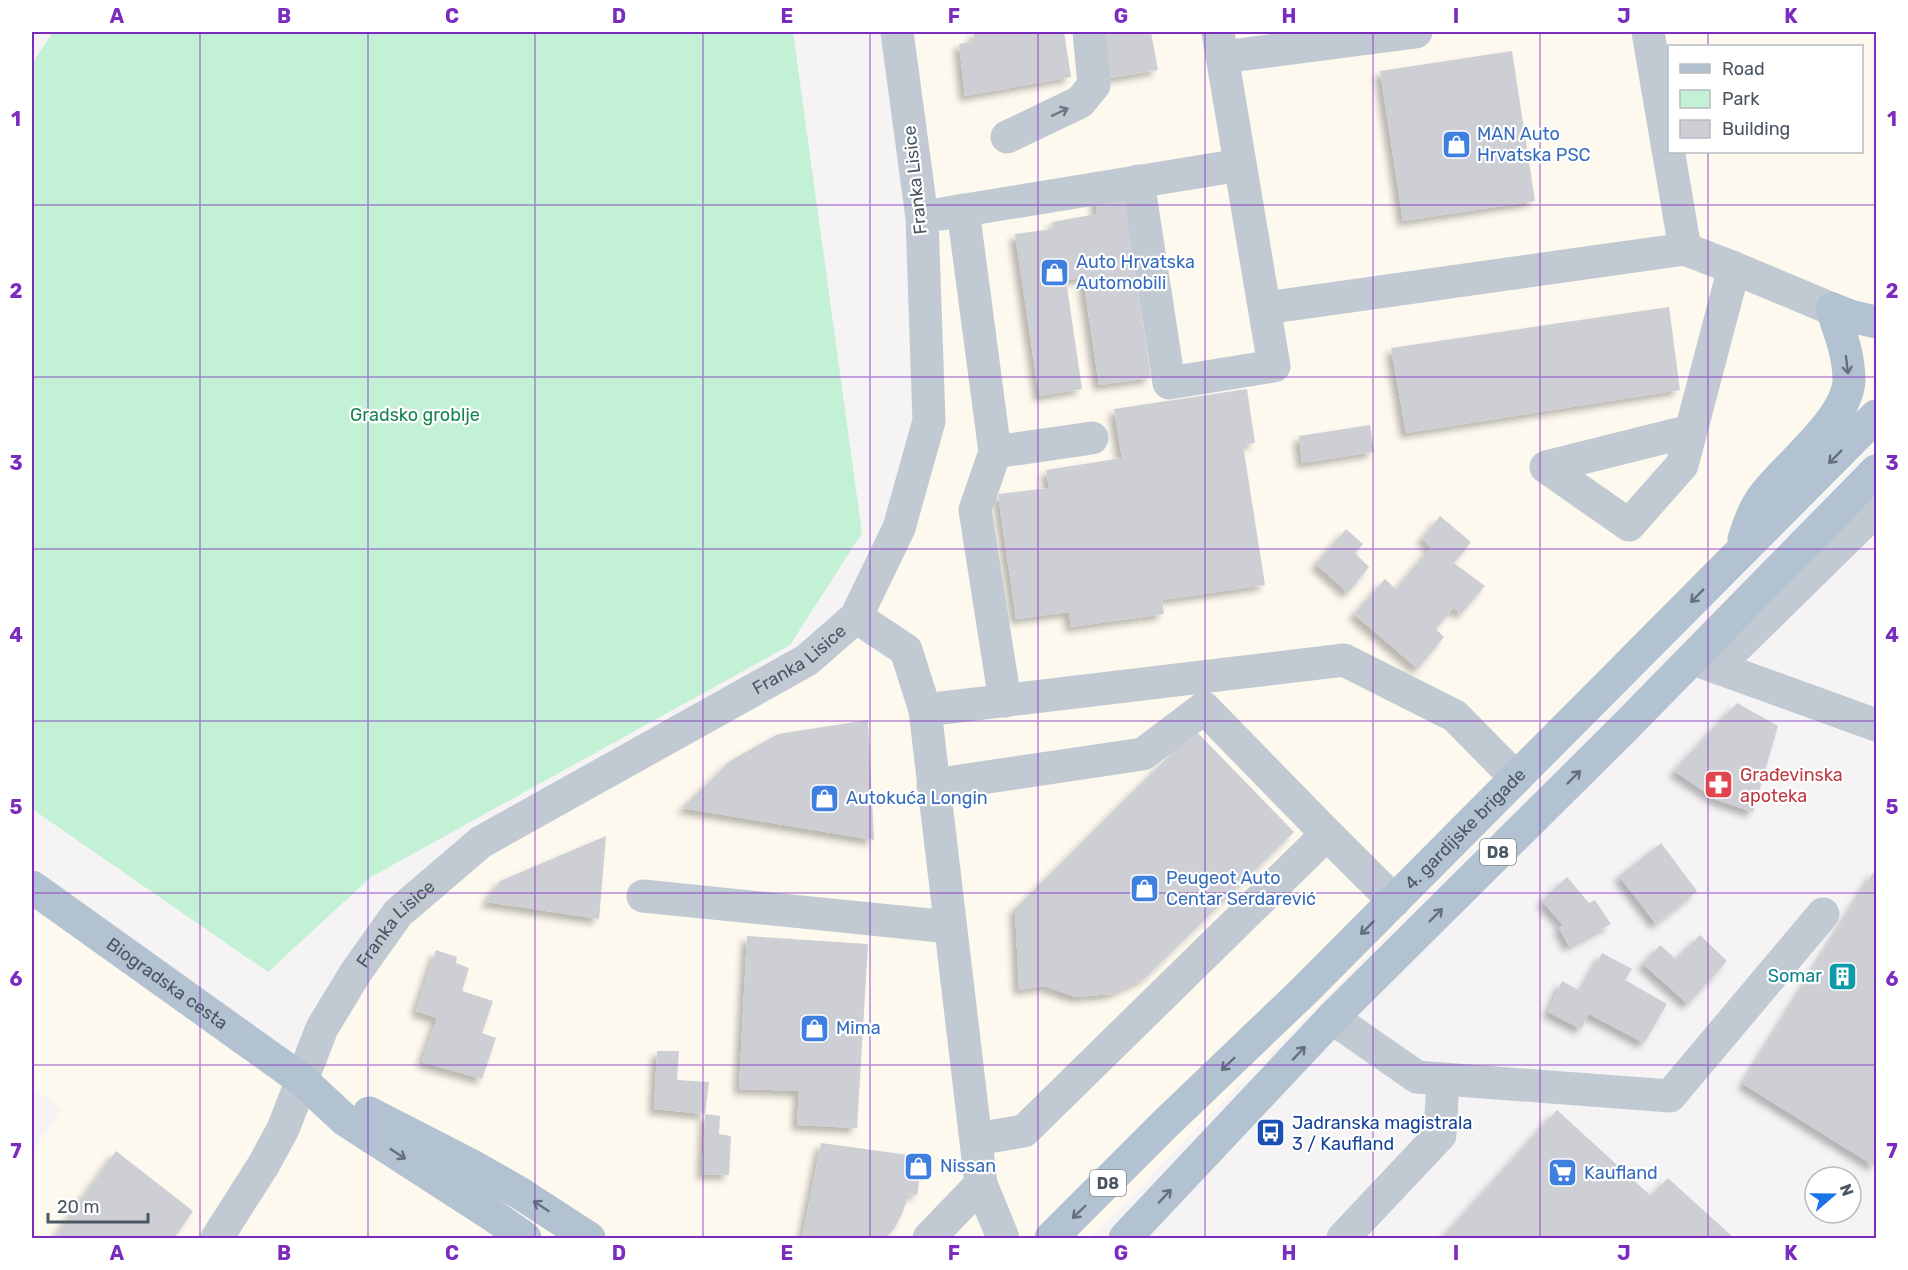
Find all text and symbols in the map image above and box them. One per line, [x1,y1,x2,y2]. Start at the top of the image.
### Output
text: A [110,4,125,28]
text: B [277,4,291,28]
text: C [445,4,459,28]
text: D [612,4,626,28]
text: E [781,4,793,28]
text: F [948,4,960,28]
text: G [1114,4,1128,28]
text: H [1282,4,1296,28]
text: I [1453,4,1459,28]
text: J [1617,4,1631,28]
text: K [1784,4,1798,28]
legend [1668,45,1863,153]
text: Road [1722,58,1765,80]
text: Park [1722,88,1760,110]
one-way arrow [1051,105,1069,117]
text: 1 [11,107,21,131]
text: 1 [1887,107,1897,131]
text: Building [1722,118,1790,140]
place label: MAN Auto Hrvatska PSC [1477,123,1591,166]
street label: Franka Lisice [898,125,932,235]
shop icon: MAN Auto Hrvatska PSC [1440,128,1472,160]
place label: Auto Hrvatska Automobili [1076,251,1195,294]
shop icon: Auto Hrvatska Automobili [1039,256,1071,288]
text: 2 [10,279,23,303]
text: 2 [1886,279,1899,303]
one-way arrow [1842,355,1853,374]
park label: Gradsko groblje [350,404,480,426]
one-way arrow [1828,450,1843,465]
text: 3 [9,451,23,475]
text: 3 [1885,451,1899,475]
one-way arrow [1690,588,1705,603]
street label: Franka Lisice [748,620,851,699]
text: 4 [9,623,23,647]
text: 4 [1885,623,1899,647]
street label: 4. gardijske brigade [1400,764,1530,895]
place label: Građevinska apoteka [1740,764,1843,807]
pharmacy icon: Građevinska apoteka [1703,769,1735,801]
one-way arrow [1567,770,1581,785]
shop icon: Autokuća Longin [809,782,841,814]
place label: Autokuća Longin [846,787,988,809]
text: 5 [10,795,23,819]
text: 5 [1886,795,1899,819]
road number: D8 [1480,839,1516,865]
place label: Peugeot Auto Centar Serdarević [1166,867,1316,910]
shop icon: Peugeot Auto Centar Serdarević [1129,872,1161,904]
street label: Franka Lisice [352,875,439,972]
one-way arrow [1428,907,1443,922]
one-way arrow [1360,920,1375,935]
street label: Biogradska cesta [102,933,232,1034]
building icon: Somar [1827,960,1859,992]
place label: Somar [1768,965,1822,987]
text: 6 [9,967,23,991]
text: 6 [1885,967,1899,991]
shop icon: Mima [799,1012,831,1044]
place label: Mima [836,1017,881,1039]
one-way arrow [1291,1046,1306,1061]
one-way arrow [1221,1057,1236,1071]
place label: Jadranska magistrala 3 / Kaufland [1292,1112,1472,1155]
bus stop icon: Jadranska magistrala 3 / Kaufland [1255,1117,1287,1149]
text: 7 [10,1139,22,1163]
text: 7 [1886,1139,1898,1163]
one-way arrow [390,1148,407,1161]
shop icon: Nissan [903,1150,935,1182]
place label: Nissan [940,1155,996,1177]
supermarket icon: Kaufland [1547,1157,1579,1189]
place label: Kaufland [1584,1162,1658,1184]
north arrow [1803,1165,1863,1225]
road number: D8 [1090,1170,1126,1196]
text: N [1836,1181,1858,1199]
scale bar [48,1186,148,1224]
one-way arrow [1158,1188,1172,1203]
text: 20 m [57,1196,99,1218]
one-way arrow [533,1200,549,1212]
one-way arrow [1072,1205,1087,1219]
text: A [110,1241,125,1265]
text: B [277,1241,291,1265]
text: C [445,1241,459,1265]
text: D [612,1241,626,1265]
text: E [781,1241,793,1265]
text: F [948,1241,960,1265]
text: G [1114,1241,1128,1265]
text: H [1282,1241,1296,1265]
text: I [1453,1241,1459,1265]
text: J [1617,1241,1631,1265]
text: K [1784,1241,1798,1265]

